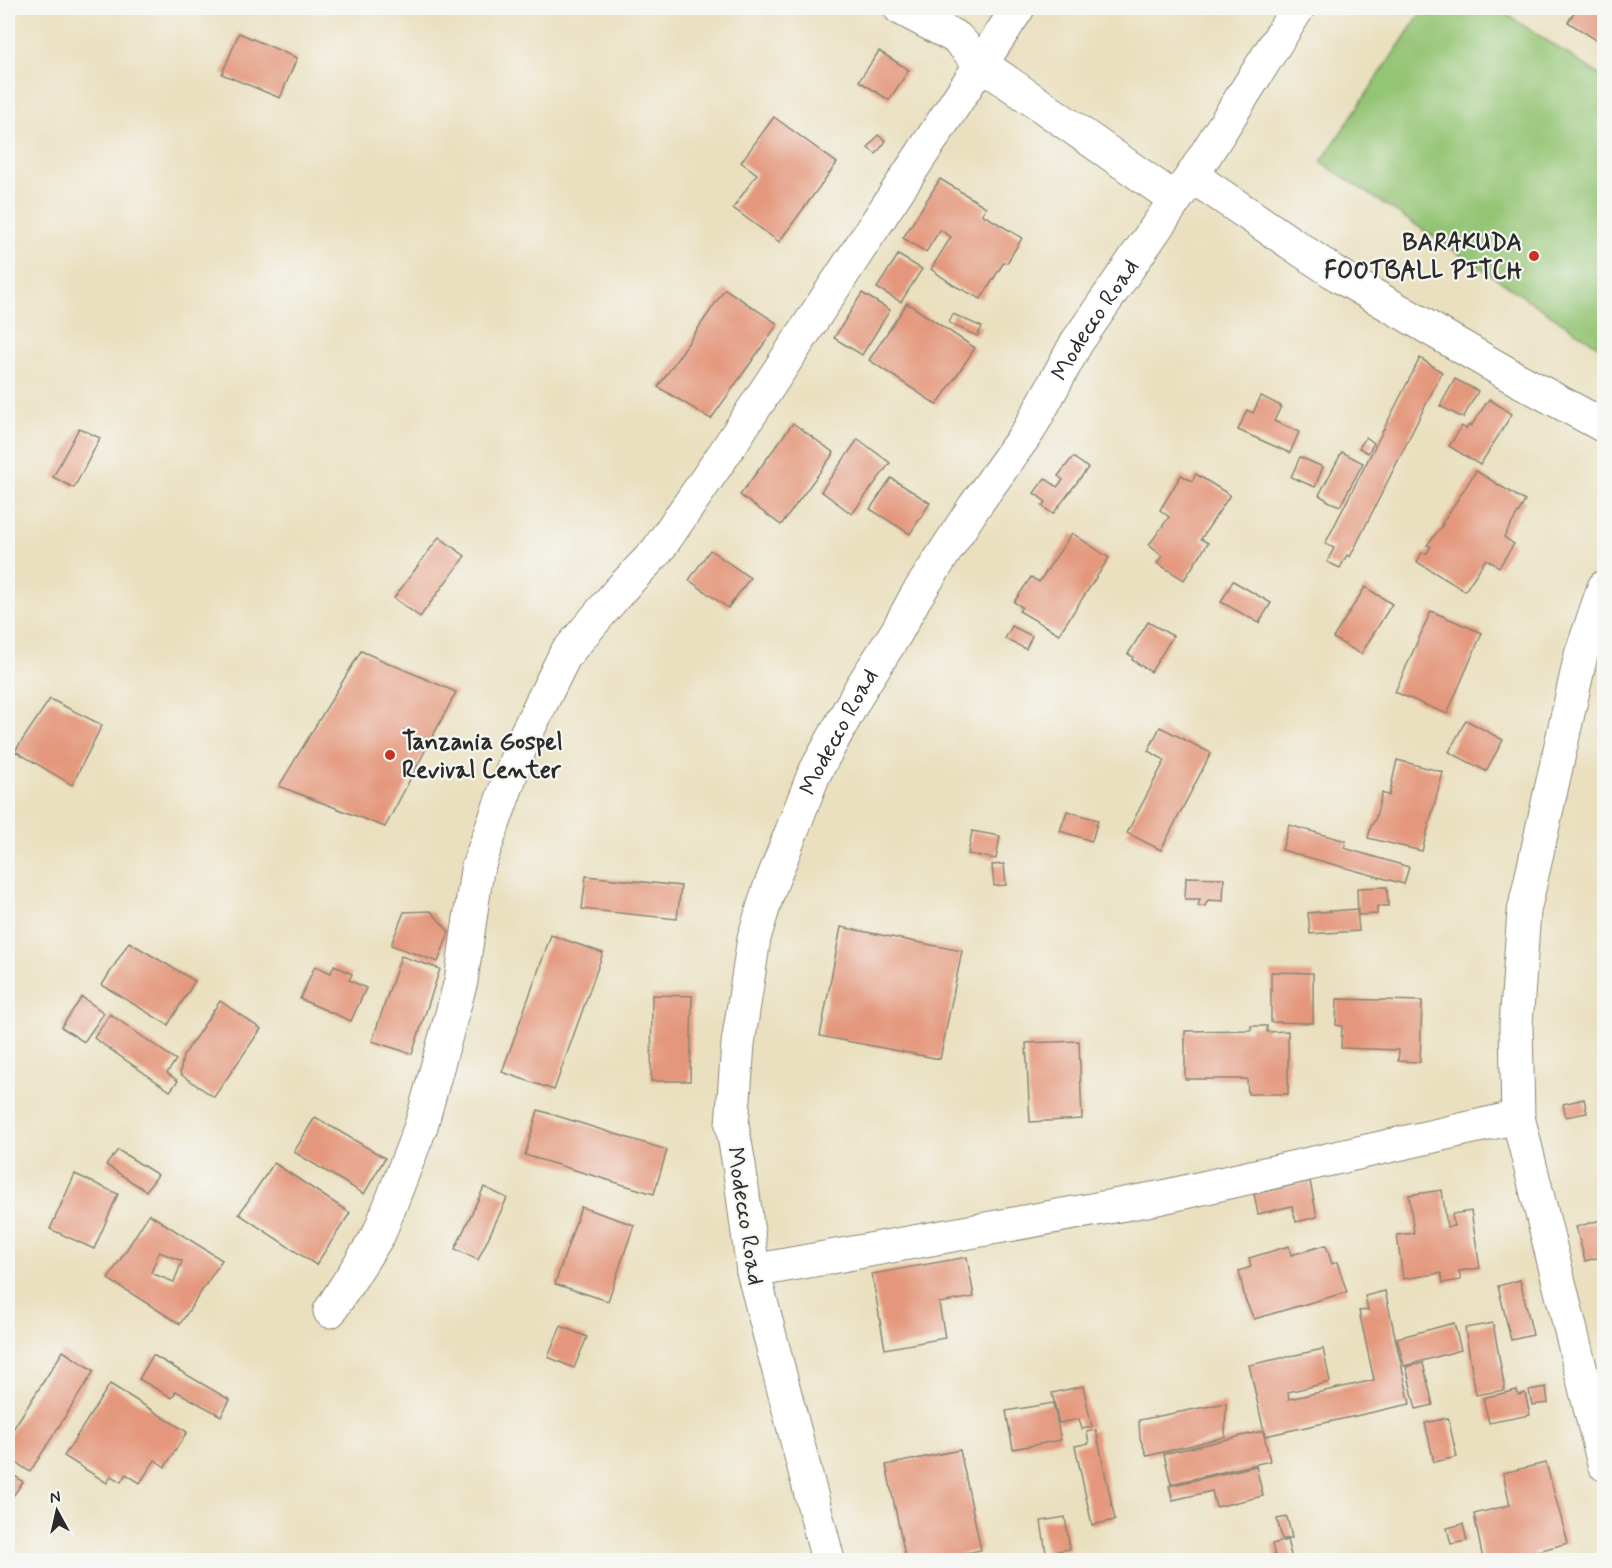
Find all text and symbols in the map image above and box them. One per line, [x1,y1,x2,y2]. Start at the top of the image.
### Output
place label: BARAKUDA FOOTBALL PITCH [1324,228,1522,287]
marker: BARAKUDA FOOTBALL PITCH [1527,249,1541,263]
street label: Modecco Road [1045,253,1147,386]
street label: Modecco Road [793,663,886,800]
place label: Tanzania Gospel Revival Center [402,727,563,786]
marker: Tanzania Gospel Revival Center [383,748,397,762]
street label: Modecco Road [718,1145,771,1288]
north arrow [27,1481,87,1541]
text: N [48,1486,62,1509]

